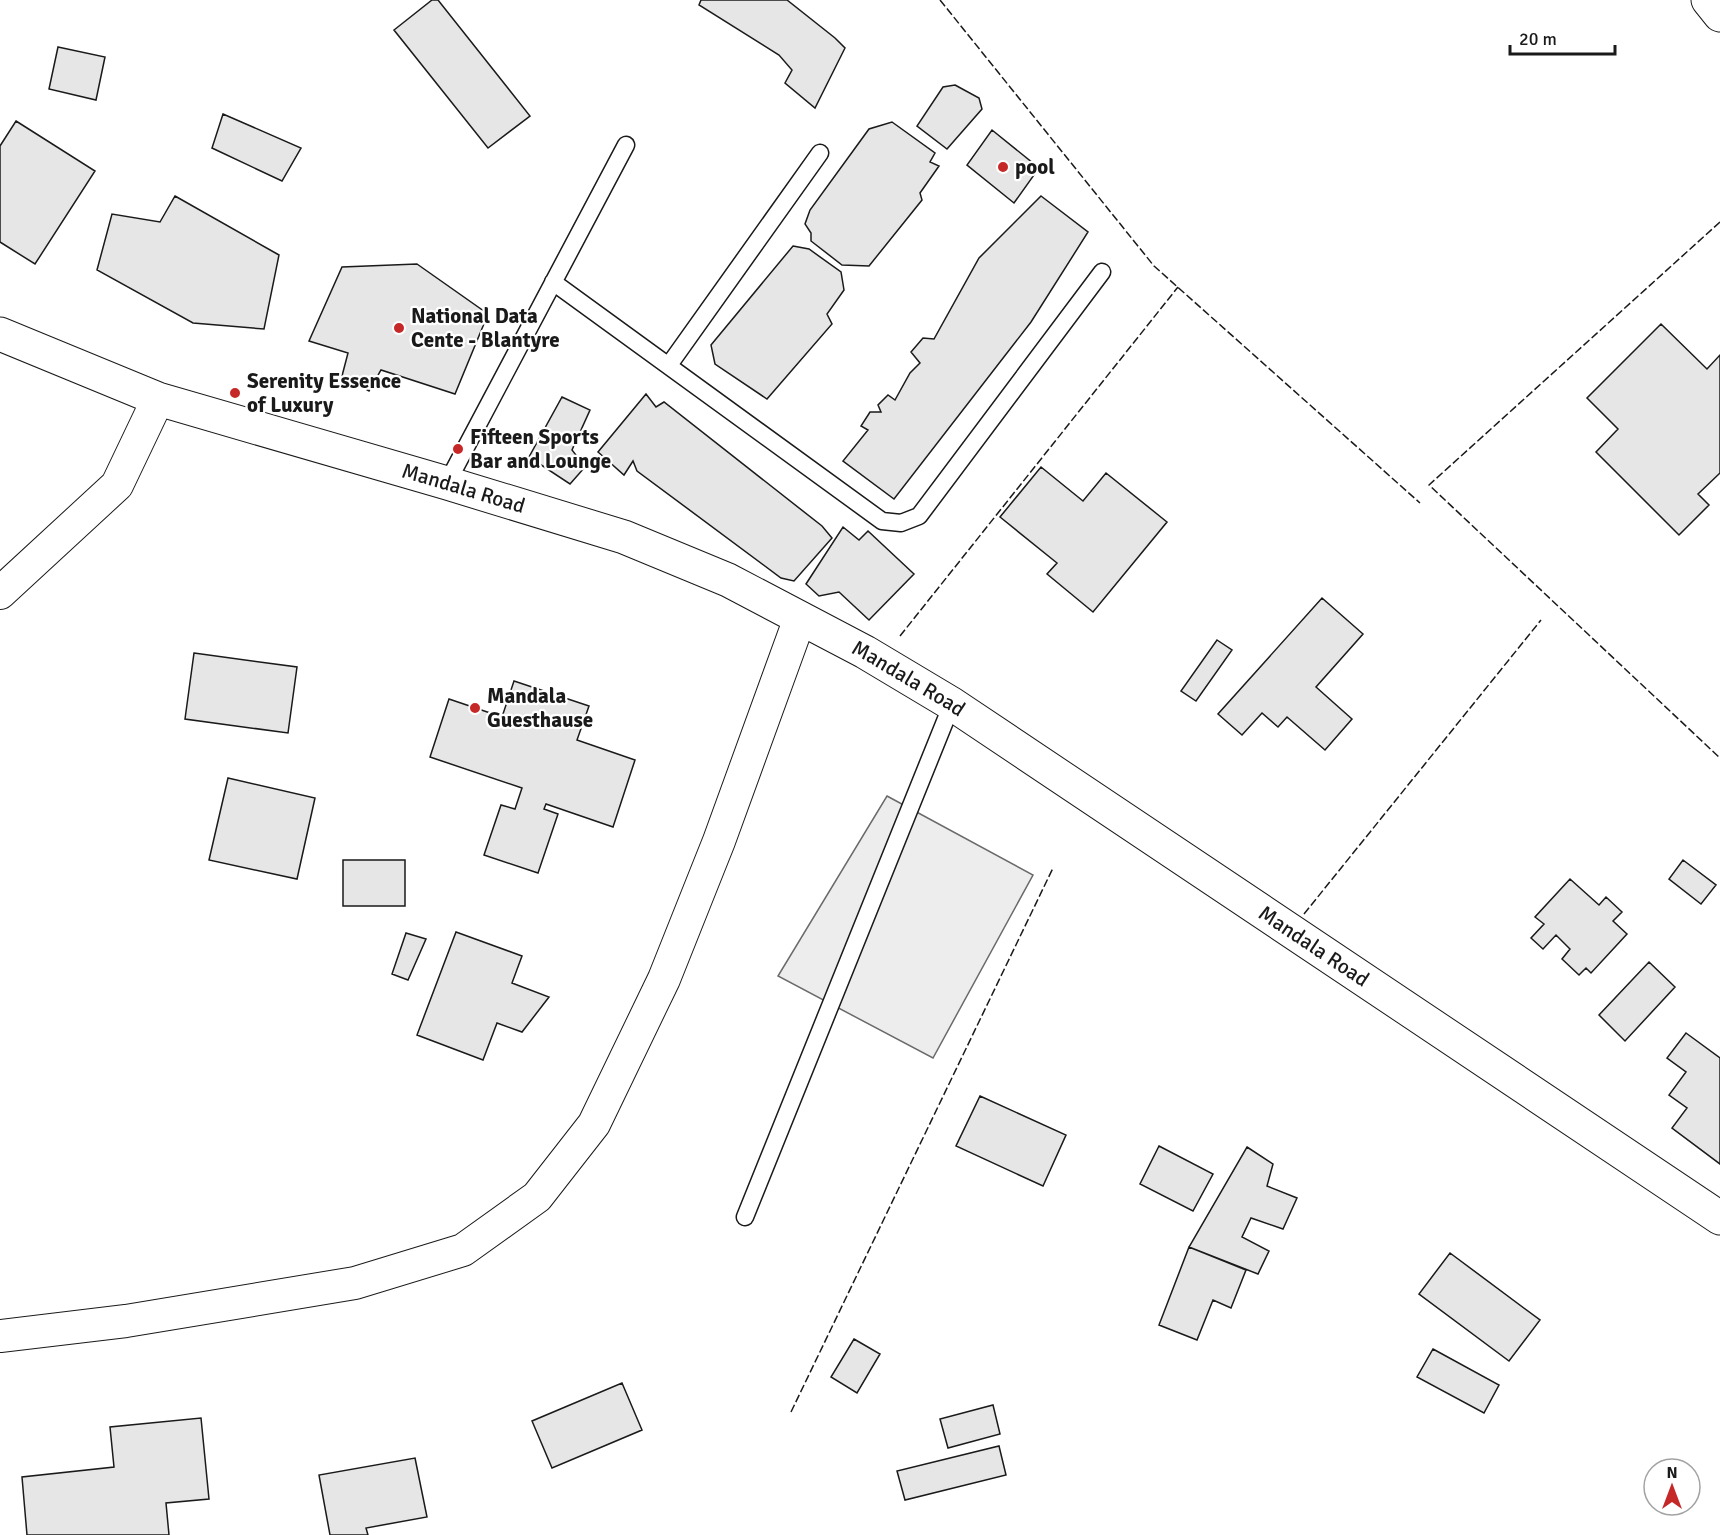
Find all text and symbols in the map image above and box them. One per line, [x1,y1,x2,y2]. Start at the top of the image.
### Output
scale bar [1510,18,1615,56]
text: 20 m [1519,28,1557,50]
place label: pool [1015,154,1055,180]
marker: pool [996,160,1010,174]
place label: National Data Cente - Blantyre [411,303,560,353]
marker: National Data Cente - Blantyre [392,321,406,335]
place label: Serenity Essence of Luxury [247,368,401,418]
marker: Serenity Essence of Luxury [228,386,242,400]
place label: Fifteen Sports Bar and Lounge [470,424,611,474]
marker: Fifteen Sports Bar and Lounge [451,442,465,456]
street label: Mandala Road [399,458,528,519]
street label: Mandala Road [848,635,970,722]
place label: Mandala Guesthause [487,683,593,733]
marker: Mandala Guesthause [468,701,482,715]
street label: Mandala Road [1254,900,1374,992]
north arrow [1642,1457,1702,1517]
text: N [1666,1463,1678,1483]

